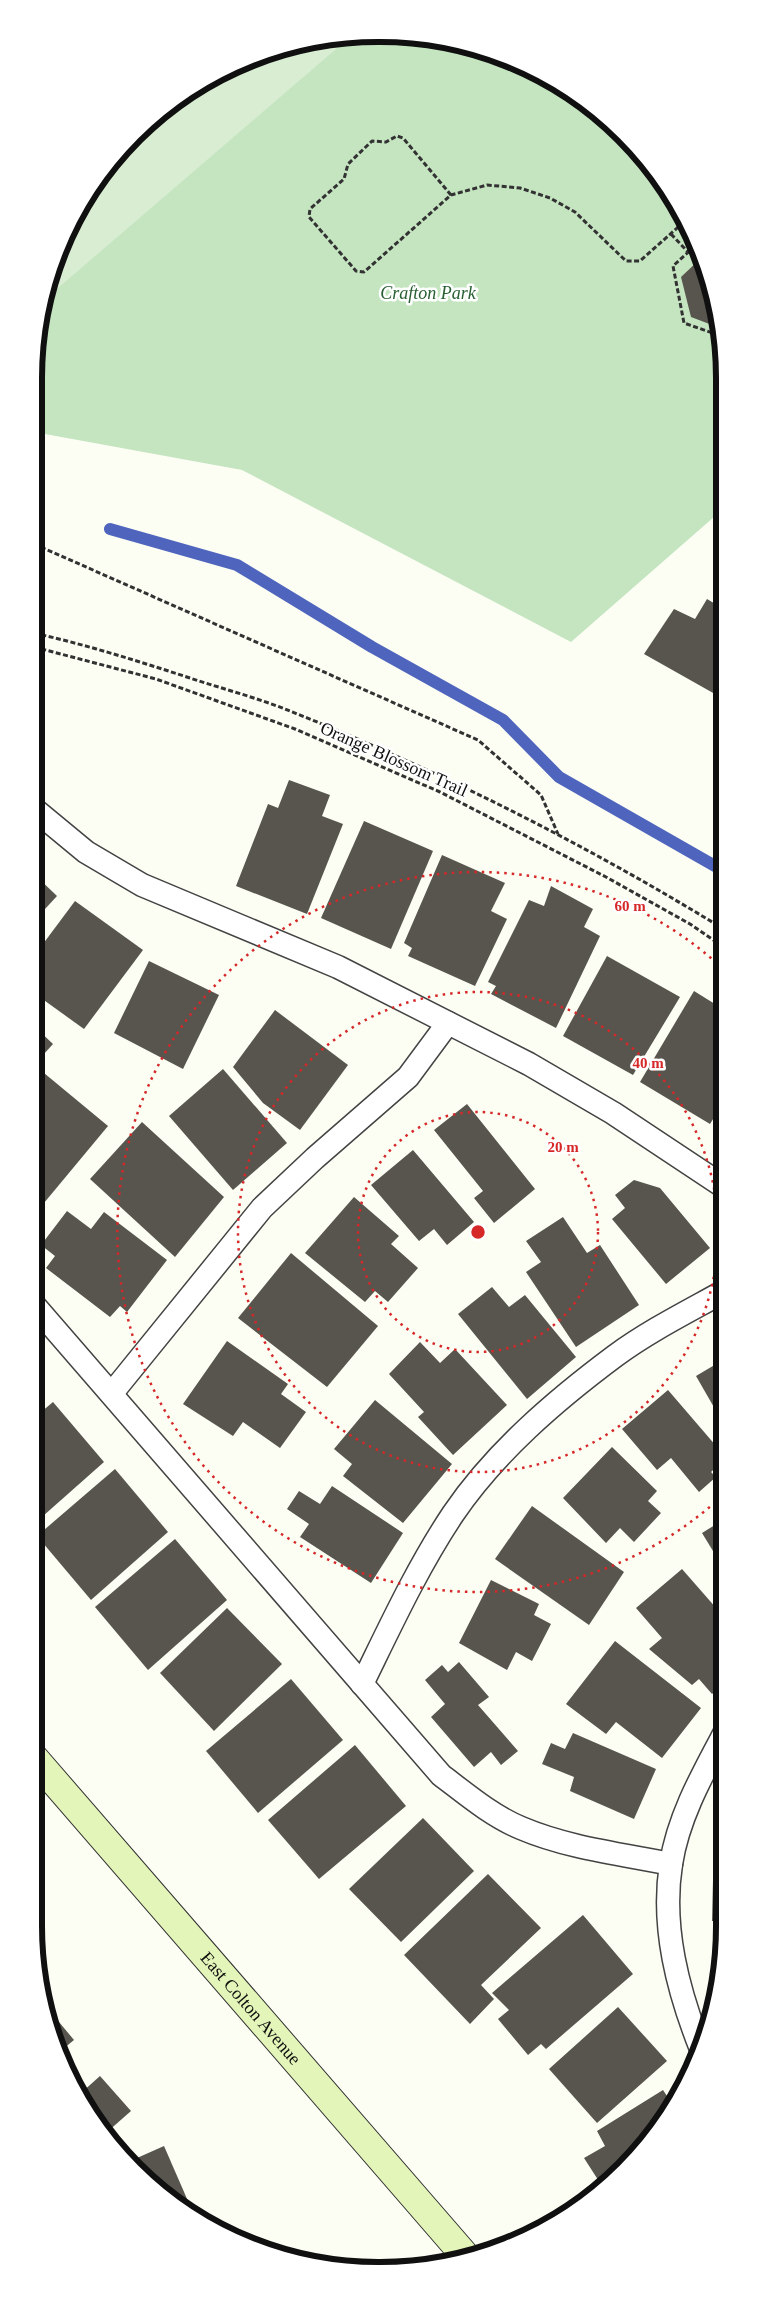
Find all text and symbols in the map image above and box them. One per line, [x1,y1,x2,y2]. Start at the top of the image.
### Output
park label: Crafton Park [380,283,477,303]
street label: Orange Blossom Trail [317,718,471,800]
text: 60 m [614,898,646,914]
text: 40 m [632,1055,664,1071]
text: 20 m [547,1139,579,1155]
centre of rings [469,1223,487,1241]
street label: East Colton Avenue [196,1948,305,2069]

